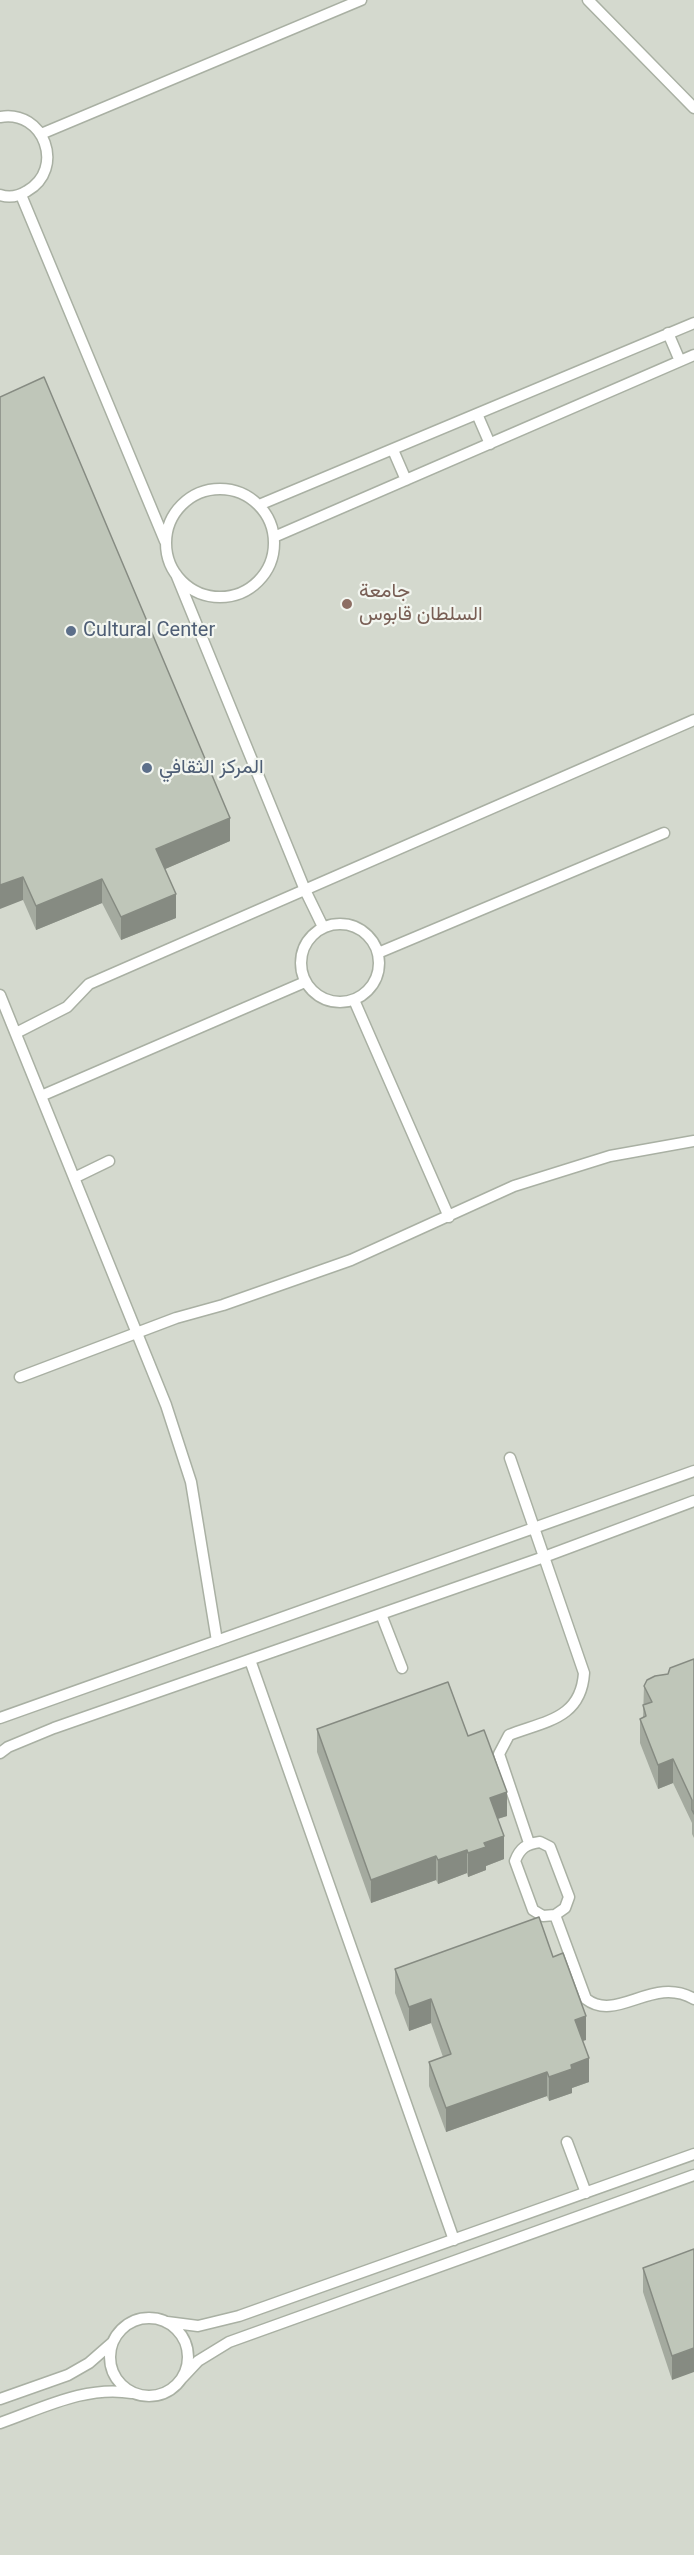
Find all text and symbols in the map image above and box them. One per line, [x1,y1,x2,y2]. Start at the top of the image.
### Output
place label: جامعة السلطان قابوس [359,580,483,627]
marker: جامعة السلطان قابوس [340,597,354,611]
place label: Cultural Center [83,619,215,643]
marker: Cultural Center [64,624,78,638]
place label: المركز الثقافي [159,756,264,780]
marker: المركز الثقافي [140,761,154,775]

